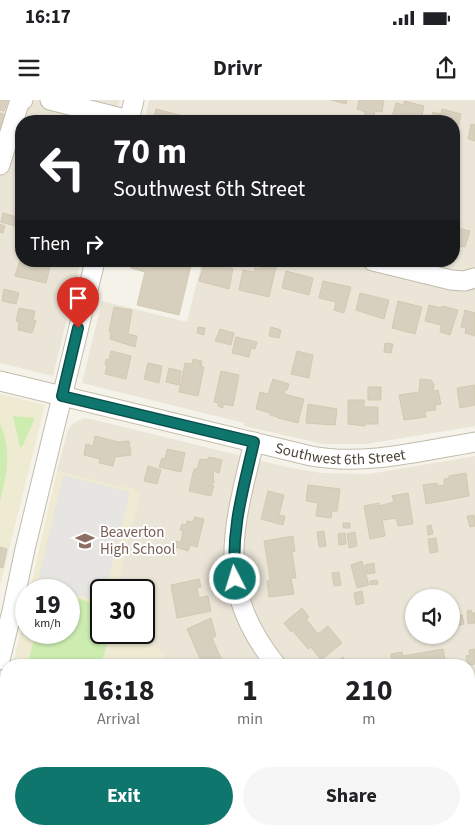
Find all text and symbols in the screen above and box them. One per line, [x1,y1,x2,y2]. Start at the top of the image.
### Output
text: 16:17 [25,4,71,31]
text: Drivr [213,52,262,84]
icon: menu [15,54,43,82]
icon: share [432,54,460,82]
text: 70 m [113,127,187,177]
icon: left [30,135,95,200]
text: Southwest 6th Street [113,173,305,205]
icon: right [80,230,108,258]
text: Then [30,231,70,258]
pin [57,277,99,328]
icon: arrive [64,284,92,312]
street label: Southwest 6th Street [273,438,407,470]
place label: Beaverton High School [100,522,175,560]
school or university icon: Beaverton High School [74,530,96,552]
position arrow [208,552,260,604]
speed limit sign: 30 [90,579,155,644]
text: 19 [34,587,61,623]
map controls [405,589,460,644]
button: sound [405,589,460,644]
text: km/h [34,615,61,632]
text: 16:18 [82,669,155,712]
text: 1 [242,669,258,712]
text: 210 [345,669,393,712]
text: Arrival [97,708,140,730]
text: min [237,708,263,730]
text: m [362,708,376,730]
button: Exit [15,767,233,825]
button: Share [243,767,460,825]

